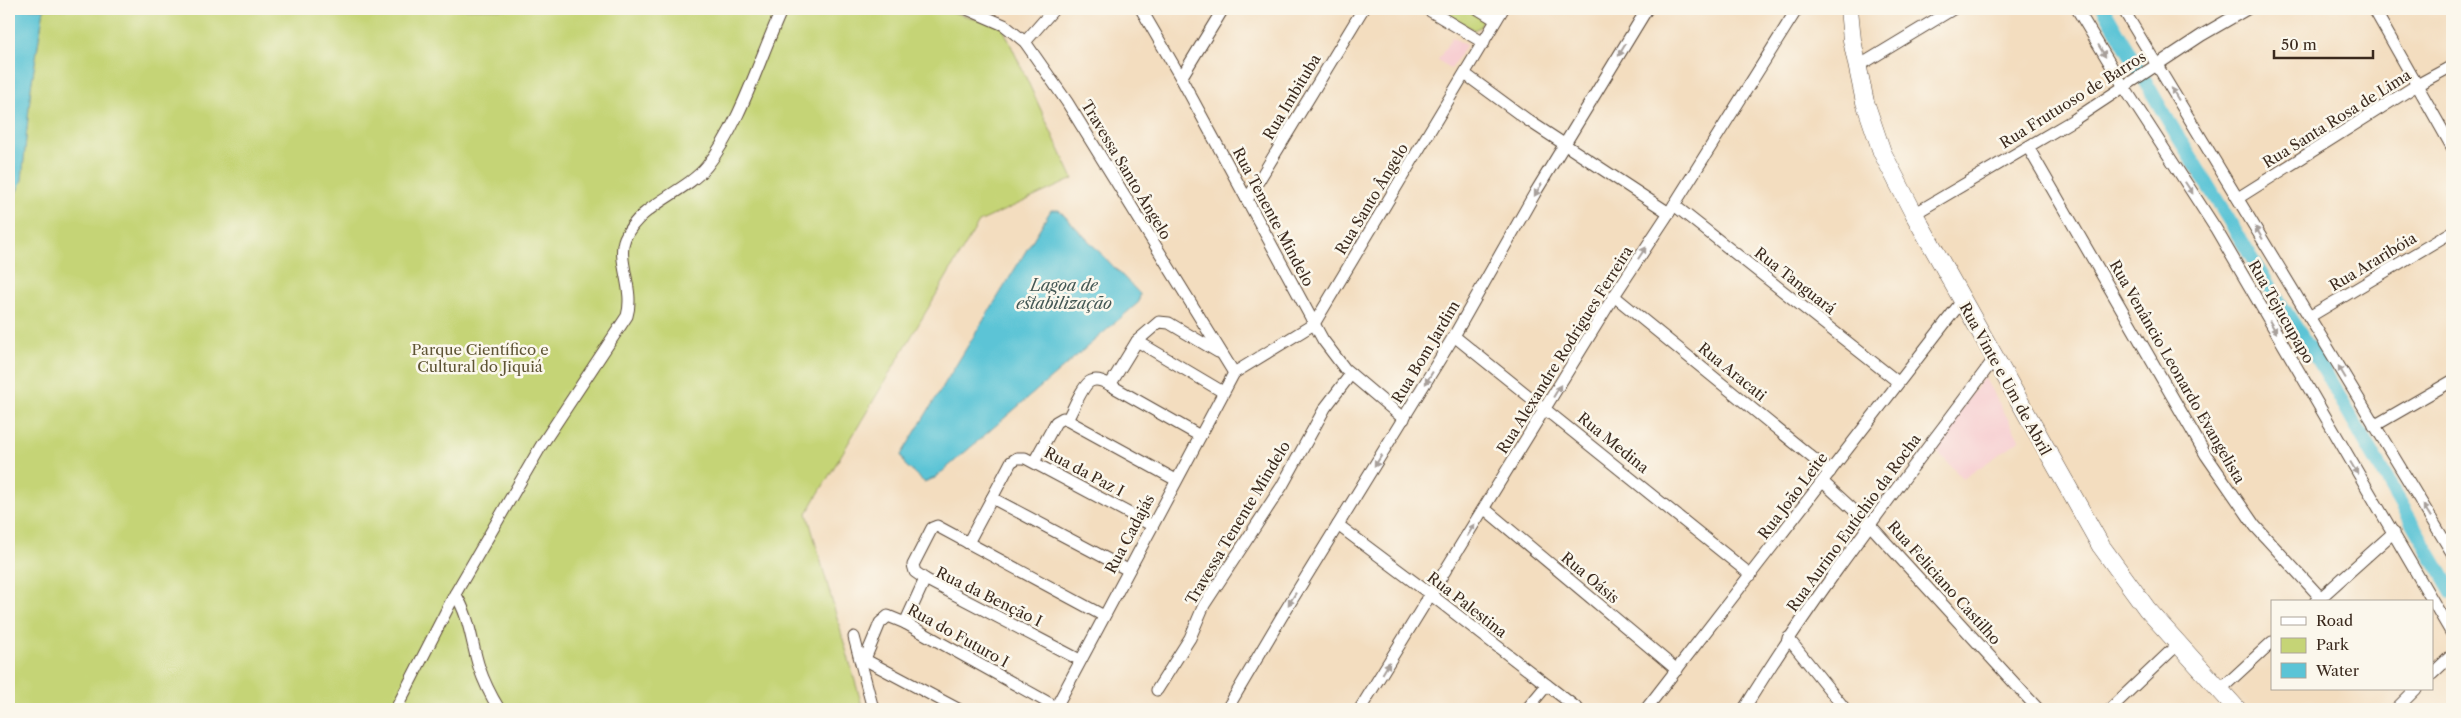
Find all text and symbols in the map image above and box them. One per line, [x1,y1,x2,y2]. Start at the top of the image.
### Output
scale bar [2274,28,2372,60]
text: 50 m [2281,35,2317,54]
one-way arrow [1617,44,1626,57]
one-way arrow [2098,44,2107,57]
street label: Rua Frutuoso de Barros [1996,47,2149,152]
street label: Rua Imbituba [1259,50,1325,143]
street label: Rua Santa Rosa de Lima [2259,65,2414,172]
one-way arrow [2170,87,2179,100]
street label: Travessa Santo Ângelo [1077,96,1176,243]
street label: Rua Santo Ângelo [1331,140,1412,258]
street label: Rua Tenente Mindelo [1229,144,1318,290]
one-way arrow [2185,181,2194,194]
one-way arrow [1533,183,1542,196]
one-way arrow [2254,226,2263,239]
street label: Rua Araribóia [2326,228,2420,295]
street label: Rua Alexandre Rodrigues Ferreira [1492,242,1637,457]
street label: Rua Tanguará [1751,243,1840,318]
one-way arrow [1637,246,1647,260]
street label: Rua Venâncio Leonardo Evangelista [2105,257,2249,487]
street label: Rua Tejucupapo [2244,257,2319,367]
water label: Lagoa de estabilização [1016,275,1112,313]
street label: Rua Bom Jardim [1387,297,1464,407]
street label: Rua Vinte e Um de Abril [1955,299,2056,459]
one-way arrow [2268,320,2277,334]
street label: Rua Aracati [1694,338,1771,405]
park label: Parque Científico e Cultural do Jiquiá [411,340,549,376]
one-way arrow [2338,366,2347,379]
one-way arrow [1424,371,1433,384]
one-way arrow [1552,385,1561,398]
street label: Rua Medina [1574,408,1653,477]
street label: Rua Aurino Eutíchio da Rocha [1783,430,1925,615]
street label: Travessa Tenente Mindelo [1181,437,1294,608]
street label: Rua da Paz I [1041,443,1127,501]
street label: Rua João Leite [1754,449,1831,543]
one-way arrow [1373,454,1382,467]
one-way arrow [2350,461,2359,474]
street label: Rua Cadajás [1101,491,1158,577]
one-way arrow [2422,505,2431,518]
street label: Rua Feliciano Castilho [1884,517,2005,649]
one-way arrow [1467,523,1476,536]
street label: Rua Oásis [1557,548,1623,607]
street label: Rua da Benção I [933,563,1045,630]
street label: Rua Palestina [1424,568,1511,642]
one-way arrow [1288,592,1297,605]
street label: Rua do Futuro I [904,600,1012,671]
legend [2271,600,2434,690]
text: Road [2316,611,2353,630]
text: Park [2316,635,2350,654]
one-way arrow [1381,661,1390,674]
text: Water [2315,661,2360,680]

